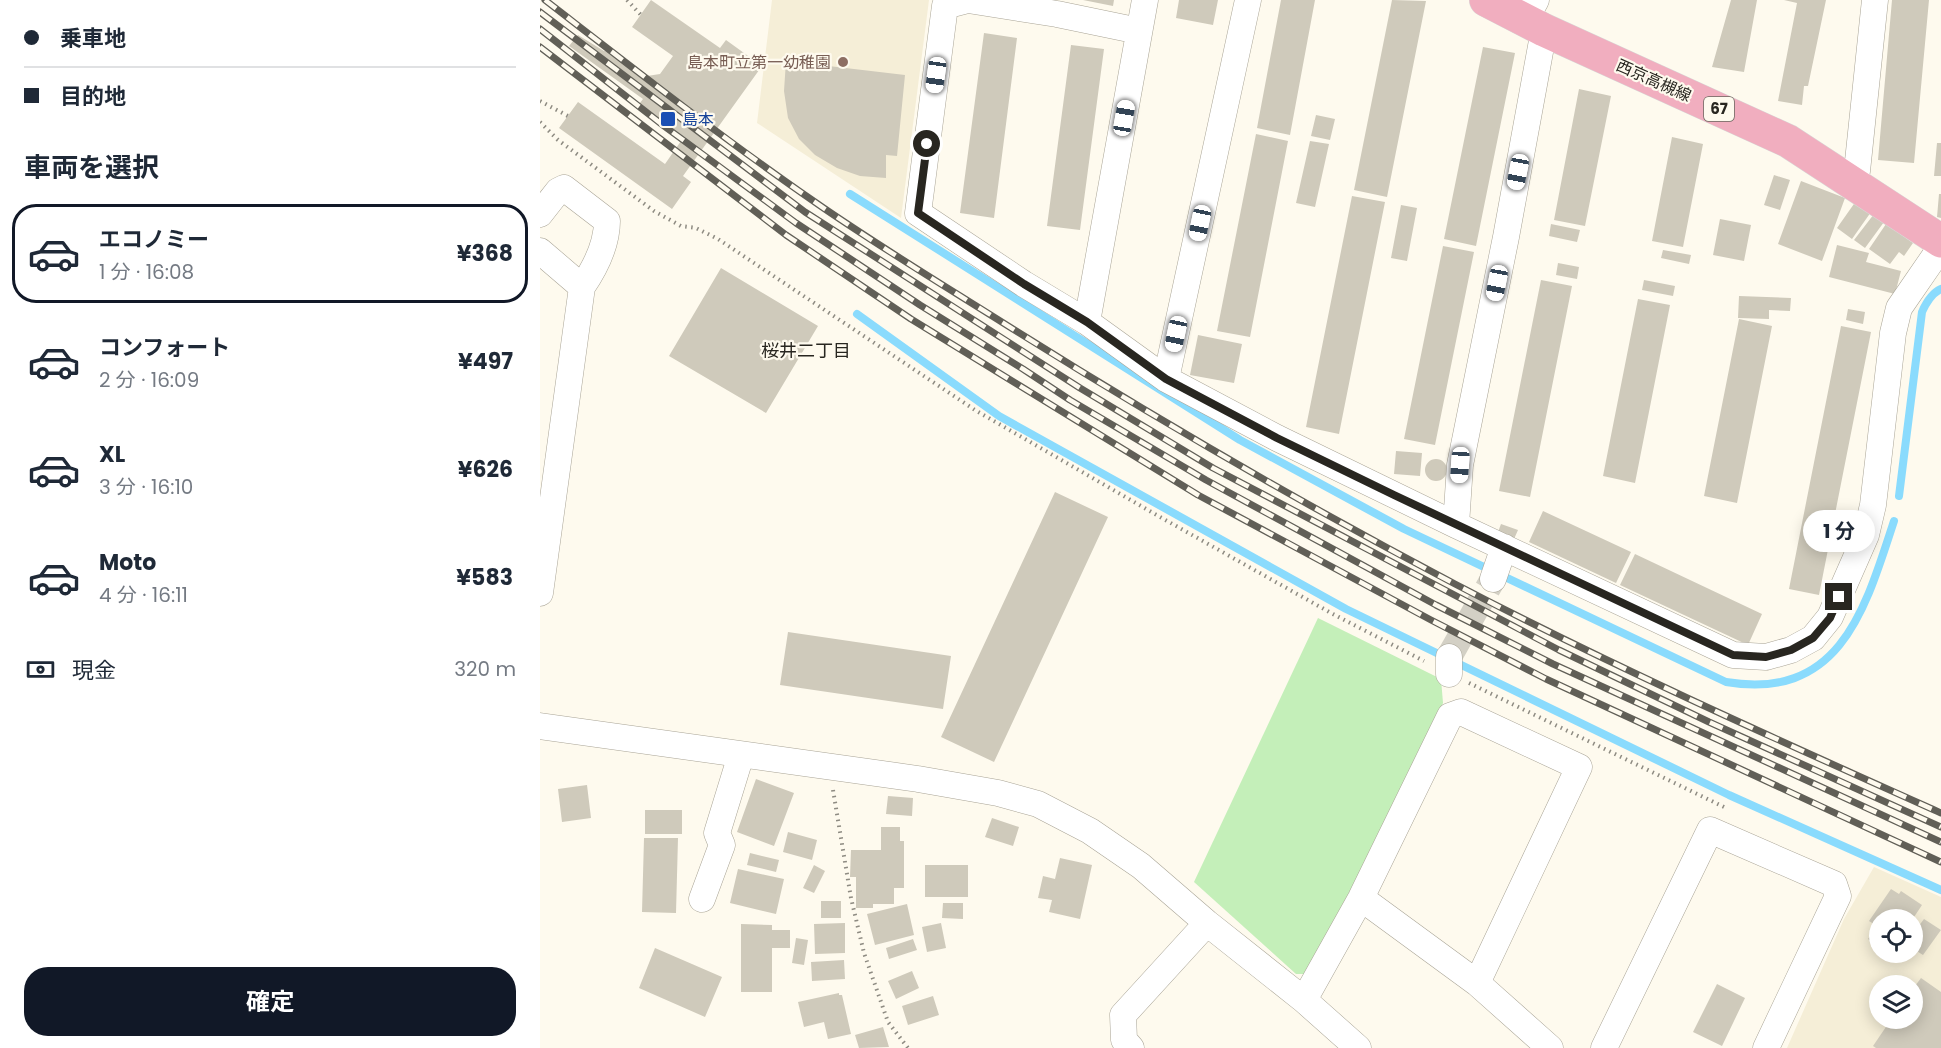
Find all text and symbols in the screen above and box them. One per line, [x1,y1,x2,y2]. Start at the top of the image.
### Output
text: 乗車地 [60,23,126,54]
place label: 島本町立第一幼稚園 [687,51,831,74]
street label: 西京高槻線 [1613,54,1695,107]
marker: 島本町立第一幼稚園 [836,55,850,69]
car [925,56,947,94]
text: 目的地 [60,81,126,112]
road number: 67 [1704,97,1734,121]
car [1112,99,1136,137]
place label: 島本 [682,108,714,131]
marker: 島本 [659,110,677,128]
route start [913,130,940,157]
text: 車両を選択 [24,149,159,186]
car [1506,153,1530,191]
car [1187,204,1213,242]
text: エコノミー [99,224,209,255]
icon: car [27,227,81,281]
text: ¥368 [457,238,513,269]
text: 1 分 · 16:08 [99,258,194,286]
car [1485,264,1509,302]
car [1163,315,1189,353]
text: コンフォート [99,332,230,363]
icon: car [27,335,81,389]
district label: 桜井二丁目 [761,338,851,363]
text: ¥497 [458,346,513,377]
text: 2 分 · 16:09 [99,366,199,394]
text: XL [99,439,125,470]
icon: car [27,443,81,497]
car [1450,446,1470,484]
text: ¥626 [458,454,513,485]
text: 3 分 · 16:10 [99,473,193,501]
callout: 1 分 [1803,510,1875,552]
text: 1 分 [1823,517,1855,545]
text: Moto [99,547,156,578]
icon: car [27,551,81,605]
text: ¥583 [456,562,513,593]
text: 4 分 · 16:11 [99,581,188,609]
route end [1825,583,1852,610]
icon: cash [24,653,57,686]
text: 現金 [72,655,116,686]
text: 320 m [454,655,516,683]
map controls [1869,909,1923,1029]
button: locate [1869,909,1923,963]
button: 確定 [24,967,516,1036]
button: layers [1869,975,1923,1029]

